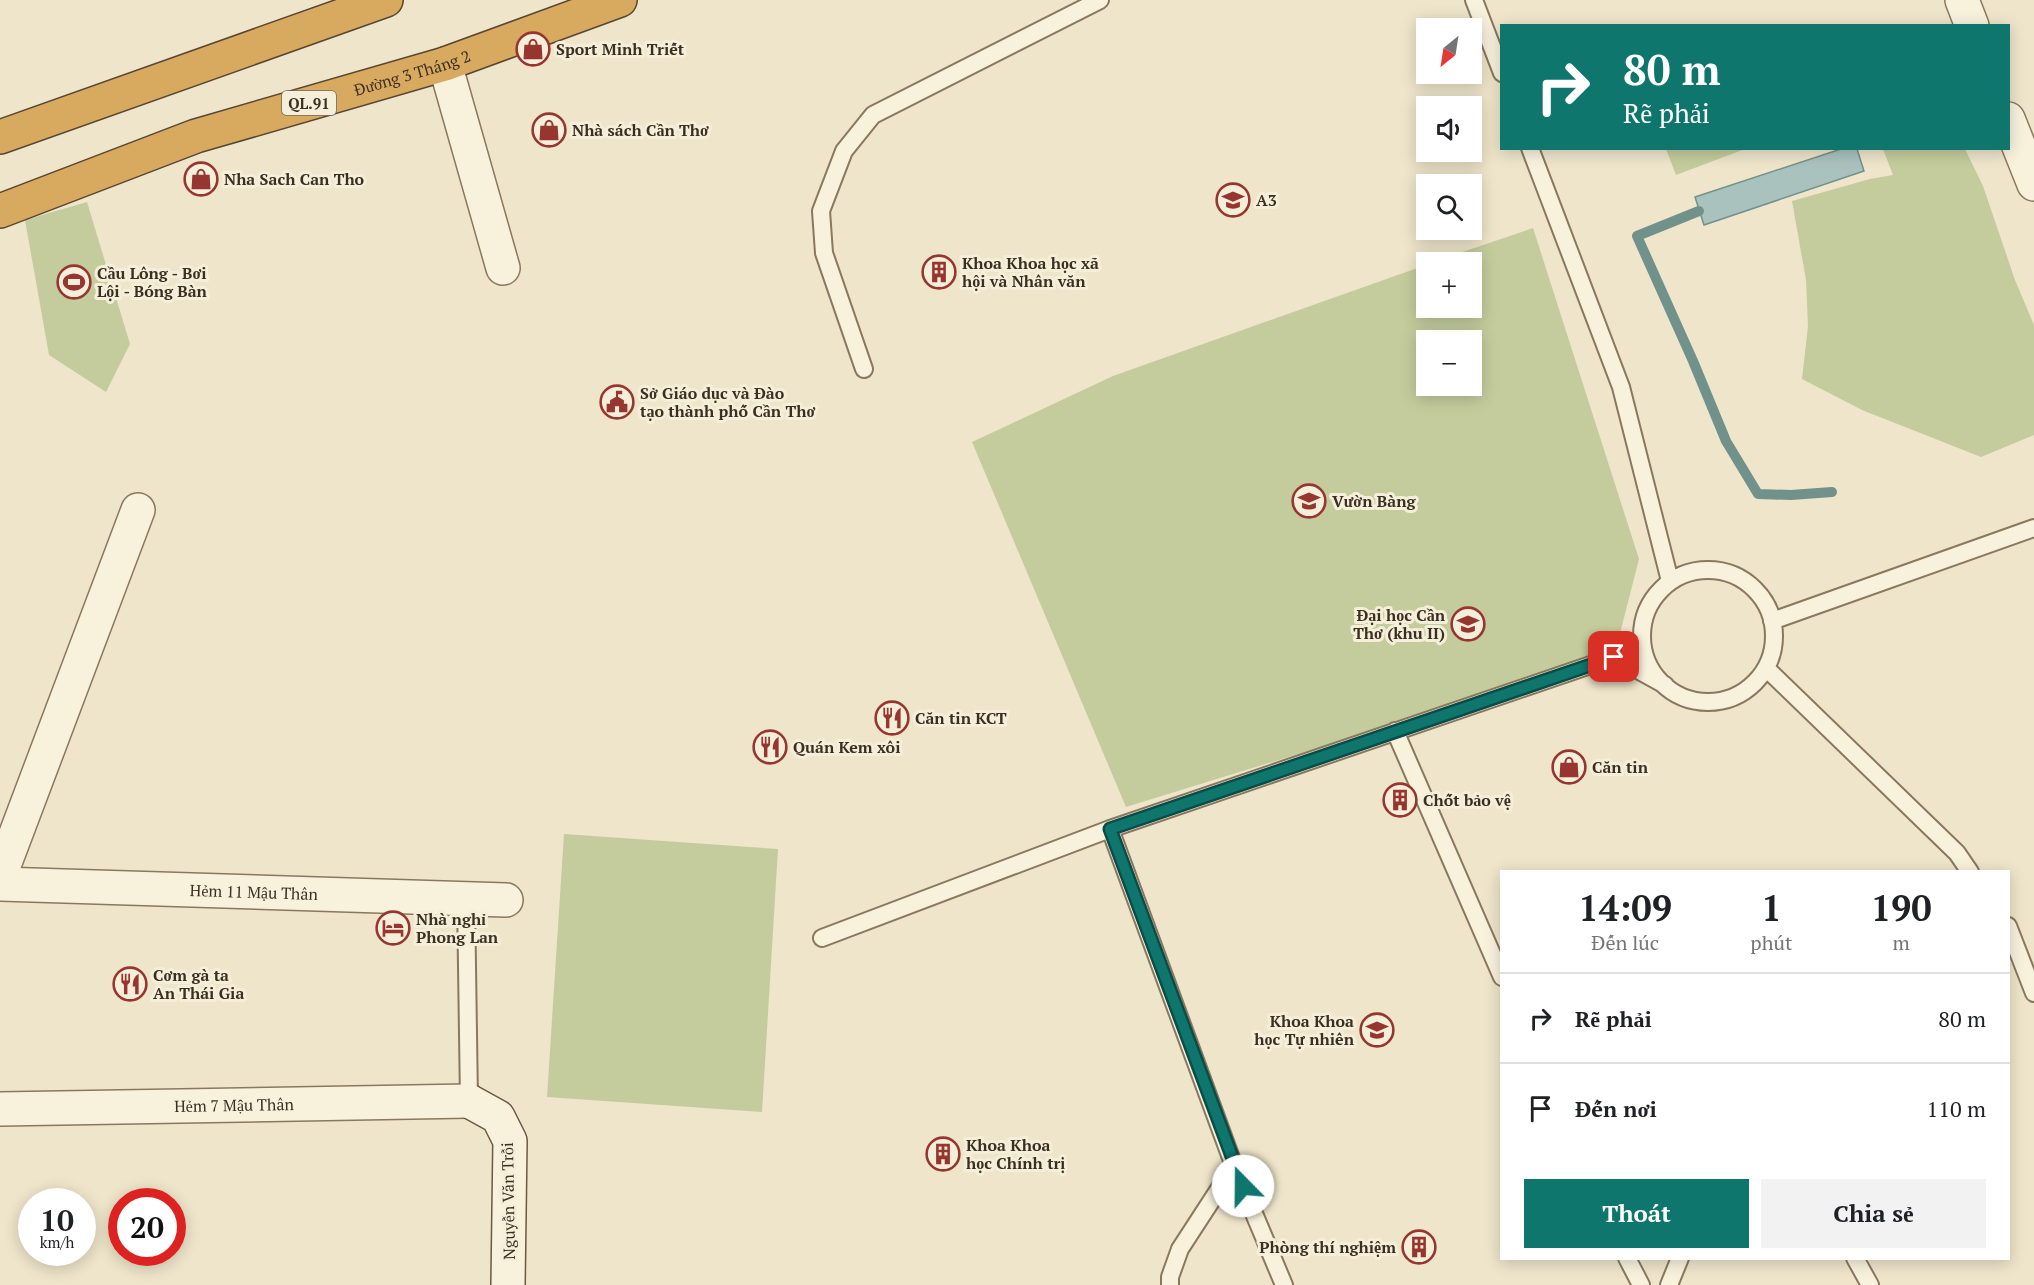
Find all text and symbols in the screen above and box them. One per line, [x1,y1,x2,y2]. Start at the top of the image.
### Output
north arrow [1416,18,1482,84]
map controls [1416,18,1482,396]
shop icon: Sport Minh Triết [515,31,551,67]
place label: Sport Minh Triết [556,38,685,60]
text: 80 m [1623,41,1721,97]
street label: Đường 3 Tháng 2 [351,45,473,101]
icon: right [1524,48,1602,126]
road number: QL.91 [282,91,336,115]
text: Rẽ phải [1623,95,1710,131]
button: sound [1416,96,1482,162]
shop icon: Nhà sách Cần Thơ [531,112,567,148]
place label: Nhà sách Cần Thơ [572,119,709,141]
shop icon: Nha Sach Can Tho [183,161,219,197]
place label: Nha Sach Can Tho [224,168,365,190]
button: search [1416,174,1482,240]
school or university icon: A3 [1215,182,1251,218]
place label: A3 [1256,189,1277,211]
place label: Khoa Khoa học xã hội và Nhân văn [962,252,1099,292]
button: + [1416,252,1482,318]
building icon: Khoa Khoa học xã hội và Nhân văn [921,254,957,290]
place label: Cầu Lông - Bơi Lội - Bóng Bàn [97,262,208,302]
sports icon: Cầu Lông - Bơi Lội - Bóng Bàn [56,264,92,300]
button: − [1416,330,1482,396]
place label: Sở Giáo dục và Đào tạo thành phố Cần Thơ [640,382,815,422]
public building icon: Sở Giáo dục và Đào tạo thành phố Cần Thơ [599,384,635,420]
school or university icon: Vườn Bàng [1291,483,1327,519]
place label: Vườn Bàng [1332,490,1416,512]
place label: Đại học Cần Thơ (khu II) [1353,604,1446,644]
school or university icon: Đại học Cần Thơ (khu II) [1450,606,1486,642]
pin [1588,631,1639,682]
icon: arrive [1597,640,1630,673]
restaurant icon: Căn tin KCT [874,700,910,736]
place label: Căn tin KCT [915,707,1007,729]
restaurant icon: Quán Kem xôi [752,729,788,765]
place label: Quán Kem xôi [793,736,900,758]
shop icon: Căn tin [1551,749,1587,785]
place label: Căn tin [1592,756,1649,778]
building icon: Chốt bảo vệ [1382,782,1418,818]
place label: Chốt bảo vệ [1423,789,1511,811]
street label: Hẻm 11 Mậu Thân [189,879,319,905]
text: 14:09 [1578,884,1672,931]
text: 1 [1761,884,1782,931]
text: 190 [1871,884,1932,931]
place label: Nhà nghỉ Phong Lan [416,908,499,948]
hotel icon: Nhà nghỉ Phong Lan [375,910,411,946]
text: Đến lúc [1591,929,1659,956]
text: phút [1750,929,1792,956]
text: m [1893,929,1910,956]
place label: Cơm gà ta An Thái Gia [153,964,244,1004]
restaurant icon: Cơm gà ta An Thái Gia [112,966,148,1002]
icon: right [1524,1002,1557,1035]
text: Rẽ phải [1575,1004,1652,1033]
text: 80 m [1938,1004,1986,1033]
place label: Khoa Khoa học Tự nhiên [1254,1010,1355,1050]
school or university icon: Khoa Khoa học Tự nhiên [1359,1012,1395,1048]
icon: arrive [1524,1092,1557,1125]
street label: Hẻm 7 Mậu Thân [174,1093,295,1117]
text: Đến nơi [1575,1094,1657,1123]
text: 110 m [1926,1094,1986,1123]
place label: Khoa Khoa học Chính trị [966,1134,1065,1174]
building icon: Khoa Khoa học Chính trị [925,1136,961,1172]
street label: Nguyễn Văn Trỗi [496,1142,520,1260]
position arrow [1211,1154,1275,1218]
button: Thoát [1524,1179,1749,1248]
button: Chia sẻ [1761,1179,1986,1248]
speed limit sign: 20 [108,1188,186,1266]
text: 10 [40,1200,74,1240]
building icon: Phòng thí nghiệm [1401,1229,1437,1265]
text: km/h [40,1232,74,1252]
place label: Phòng thí nghiệm [1259,1236,1396,1258]

